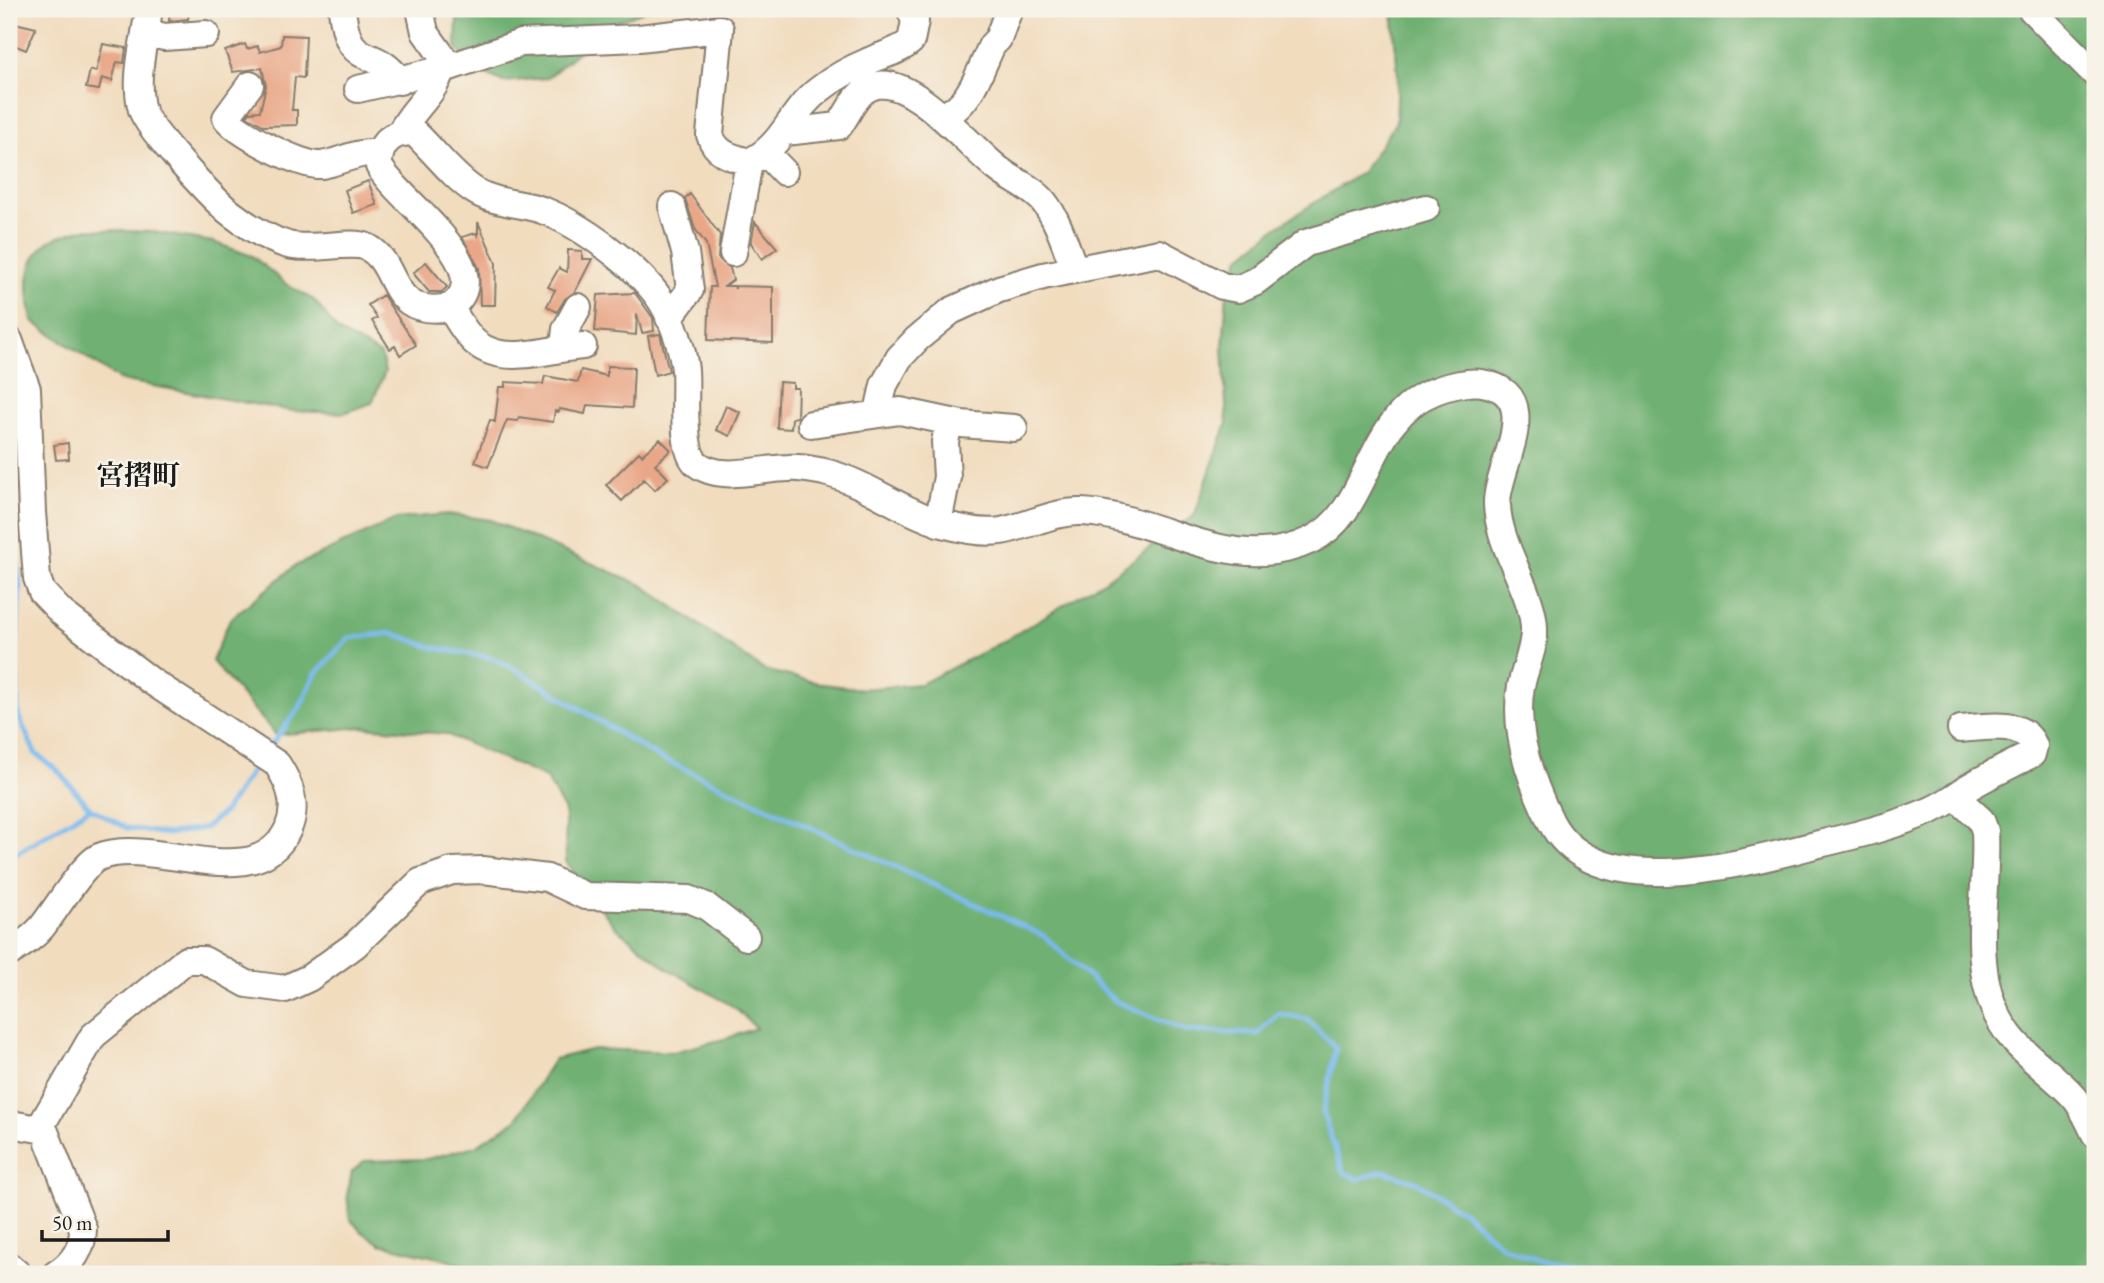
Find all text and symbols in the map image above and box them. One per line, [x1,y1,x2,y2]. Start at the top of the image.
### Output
district label: 宮摺町 [96,457,180,493]
scale bar [42,1199,168,1243]
text: 50 m [52,1209,93,1236]

